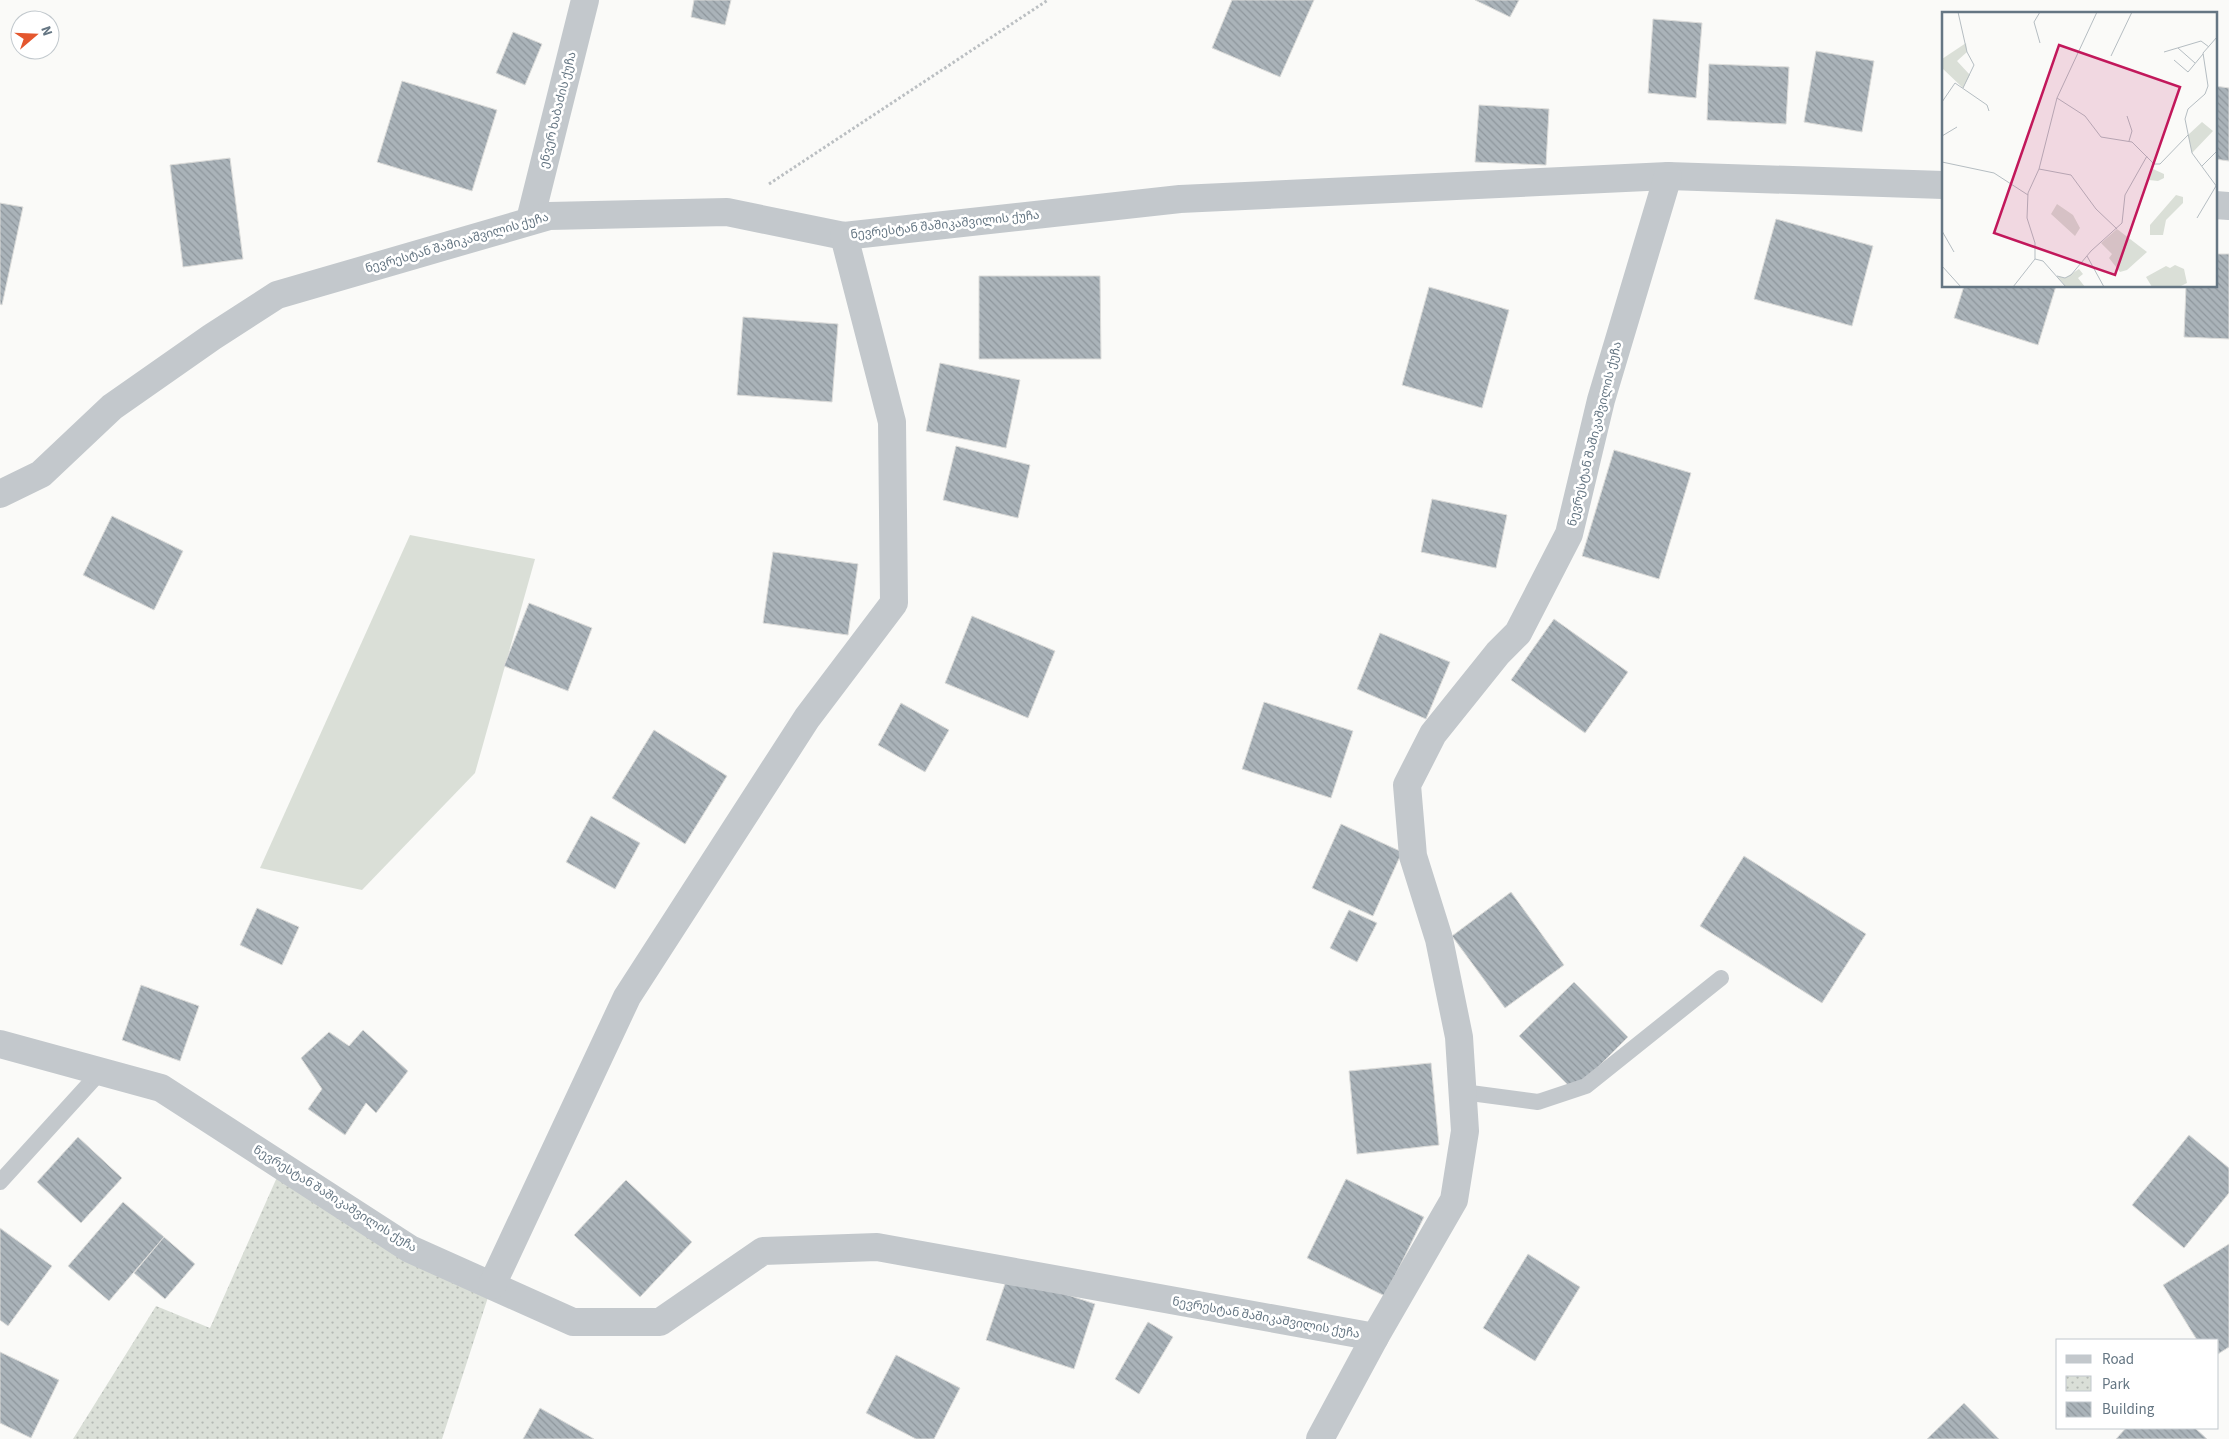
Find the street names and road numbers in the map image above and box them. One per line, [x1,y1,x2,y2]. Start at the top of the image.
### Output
street label: ენვერ ხაბაძის ქუჩა [535,50,581,170]
street label: ნევრესტან შაშიკაშვილის ქუჩა [850,207,1040,243]
street label: ნევრესტან შაშიკაშვილის ქუჩა [363,209,551,277]
street label: ნევრესტან შაშიკაშვილის ქუჩა [1564,340,1626,528]
street label: ნევრესტან შაშიკაშვილის ქუჩა [250,1141,420,1257]
street label: ნევრესტან შაშიკაშვილის ქუჩა [1171,1293,1361,1343]

